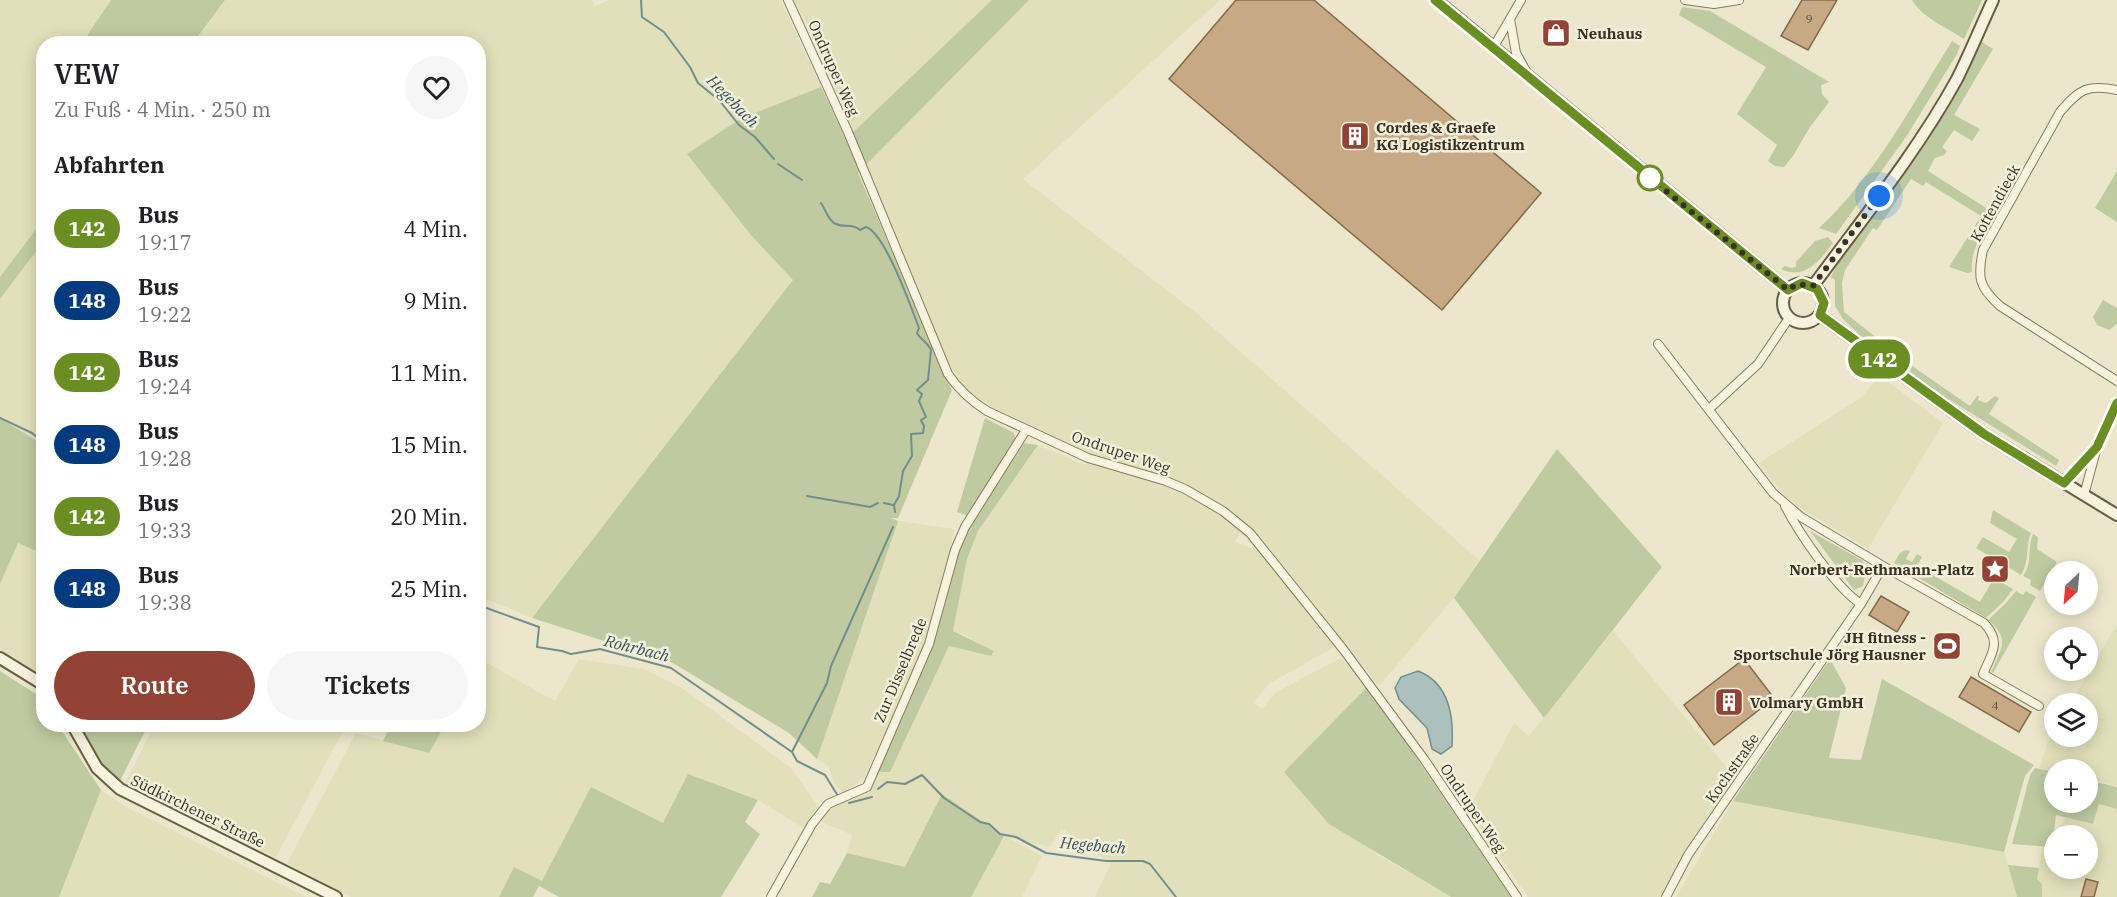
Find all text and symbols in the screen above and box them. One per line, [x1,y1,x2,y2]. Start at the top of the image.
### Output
house number: 9 [1805,11,1813,26]
street label: Ondruper Weg [804,17,864,119]
shop icon: Neuhaus [1540,17,1572,49]
place label: Neuhaus [1577,24,1643,43]
text: VEW [54,55,119,92]
button: heart [405,56,468,119]
water label: Hegebach [702,70,763,132]
text: Zu Fuß · 4 Min. · 250 m [54,96,271,123]
place label: Cordes & Graefe KG Logistikzentrum [1376,118,1525,154]
building icon: Cordes & Graefe KG Logistikzentrum [1339,120,1371,152]
text: Abfahrten [54,150,165,179]
street label: Kottendieck [1966,161,2024,245]
unlabelled marker [1637,165,1663,191]
your location [1864,181,1894,211]
text: Bus [138,200,179,229]
text: 142 [68,214,106,242]
text: 4 Min. [403,214,468,243]
text: 19:17 [138,229,192,256]
text: Bus [138,272,179,301]
text: 148 [68,286,106,314]
text: 9 Min. [403,286,468,315]
text: 19:22 [138,301,192,328]
line badge: 142 [1844,340,1914,378]
text: Bus [138,344,179,373]
text: 142 [1860,345,1898,373]
text: 142 [68,358,106,386]
text: 11 Min. [390,358,468,387]
text: 19:24 [138,373,192,400]
text: Bus [138,416,179,445]
street label: Ondruper Weg [1069,426,1173,478]
text: 148 [68,430,106,458]
text: 15 Min. [390,430,468,459]
text: 19:28 [138,445,192,472]
text: Bus [138,488,179,517]
text: 142 [68,502,106,530]
text: 20 Min. [390,502,468,531]
text: 19:33 [138,517,192,544]
place icon: Norbert-Rethmann-Platz [1979,553,2011,585]
text: Bus [138,560,179,589]
place label: Norbert-Rethmann-Platz [1789,560,1974,579]
north arrow [2044,561,2098,615]
map controls [2044,561,2098,879]
text: 148 [68,574,106,602]
text: 25 Min. [390,574,468,603]
text: 19:38 [138,589,192,616]
street label: Zur Disselbrede [869,615,931,725]
button: locate [2044,627,2098,681]
place label: JH fitness - Sportschule Jörg Hausner [1733,628,1927,664]
water label: Rohrbach [602,630,672,666]
sports icon: JH fitness - Sportschule Jörg Hausner [1931,630,1963,662]
button: Route [54,651,255,720]
button: Tickets [267,651,468,720]
building icon: Volmary GmbH [1713,686,1745,718]
place label: Volmary GmbH [1750,693,1864,712]
button: layers [2044,693,2098,747]
house number: 4 [1991,698,1999,713]
street label: Kochstraße [1701,729,1763,807]
button: + [2044,759,2098,813]
street label: Ondruper Weg [1436,760,1510,856]
street label: Südkirchener Straße [128,770,268,852]
button: − [2044,825,2098,879]
water label: Hegebach [1058,832,1127,858]

